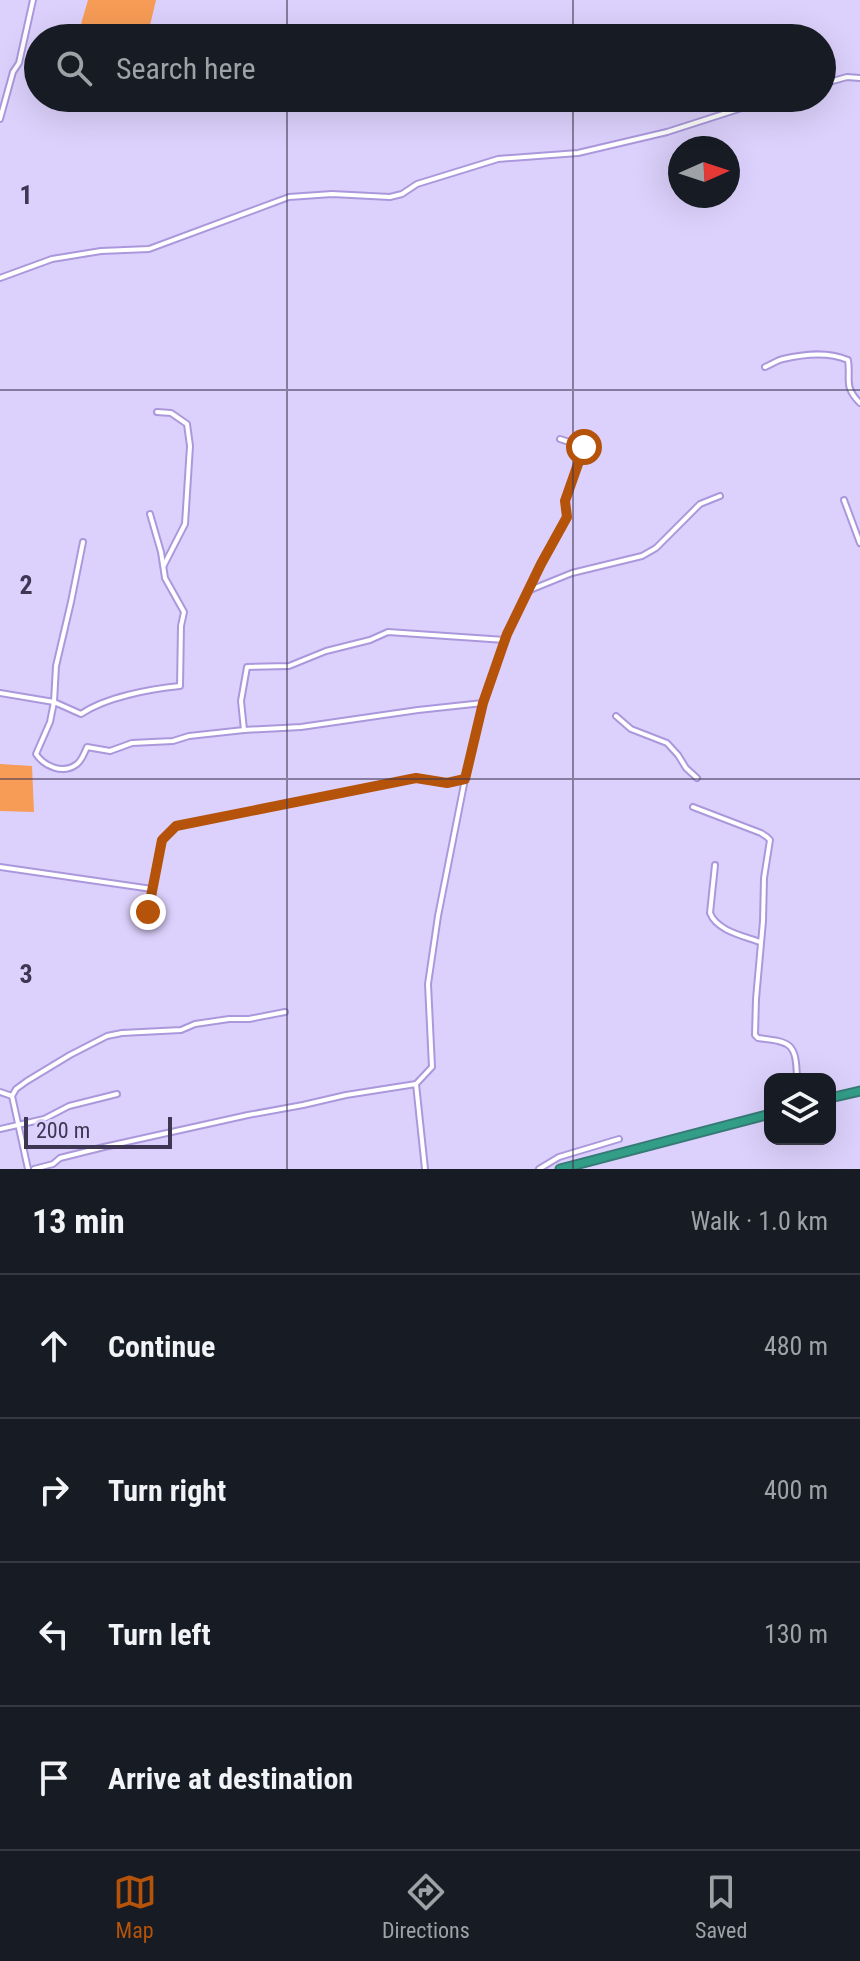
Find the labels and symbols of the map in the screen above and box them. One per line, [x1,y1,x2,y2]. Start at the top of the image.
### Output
north arrow [668,136,740,208]
text: 1 [19,180,33,210]
route start [566,429,602,465]
text: 2 [19,570,33,600]
route end [130,894,166,930]
text: 3 [19,959,33,989]
scale bar [24,1113,172,1149]

